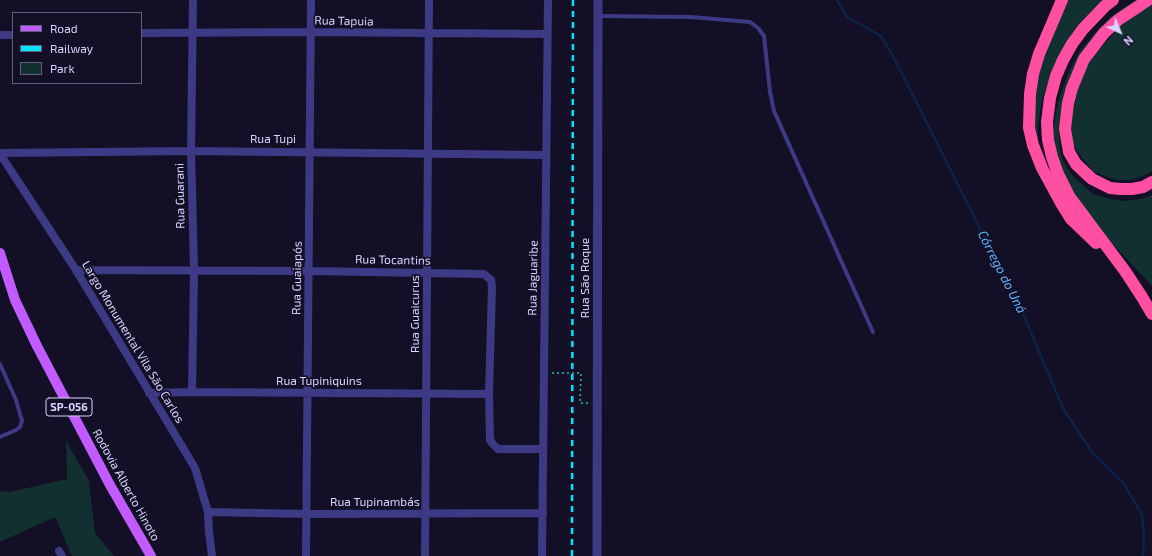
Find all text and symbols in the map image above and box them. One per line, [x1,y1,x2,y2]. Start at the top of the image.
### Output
legend [12,12,142,84]
north arrow [1100,12,1140,52]
street label: Rua Tapuia [314,13,374,29]
text: Road [50,21,78,35]
text: N [1121,34,1136,48]
text: Railway [50,41,93,55]
text: Park [50,61,75,75]
street label: Rua Tupi [250,132,296,146]
street label: Rua Guarani [172,163,188,229]
water label: Córrego do Uná [974,228,1030,316]
street label: Rua São Roque [578,238,592,318]
street label: Rua Jaguaribe [525,240,541,316]
street label: Rua Guaiapós [289,241,305,315]
street label: Rua Tocantins [355,252,431,268]
street label: Largo Monumental Vila São Carlos [79,258,187,426]
street label: Rua Guaicurus [408,275,422,353]
street label: Rua Tupiniquins [276,374,362,388]
road number: SP-056 [46,398,92,416]
street label: Rodovia Alberto Hinoto [89,427,163,543]
street label: Rua Tupinambás [330,495,420,509]

